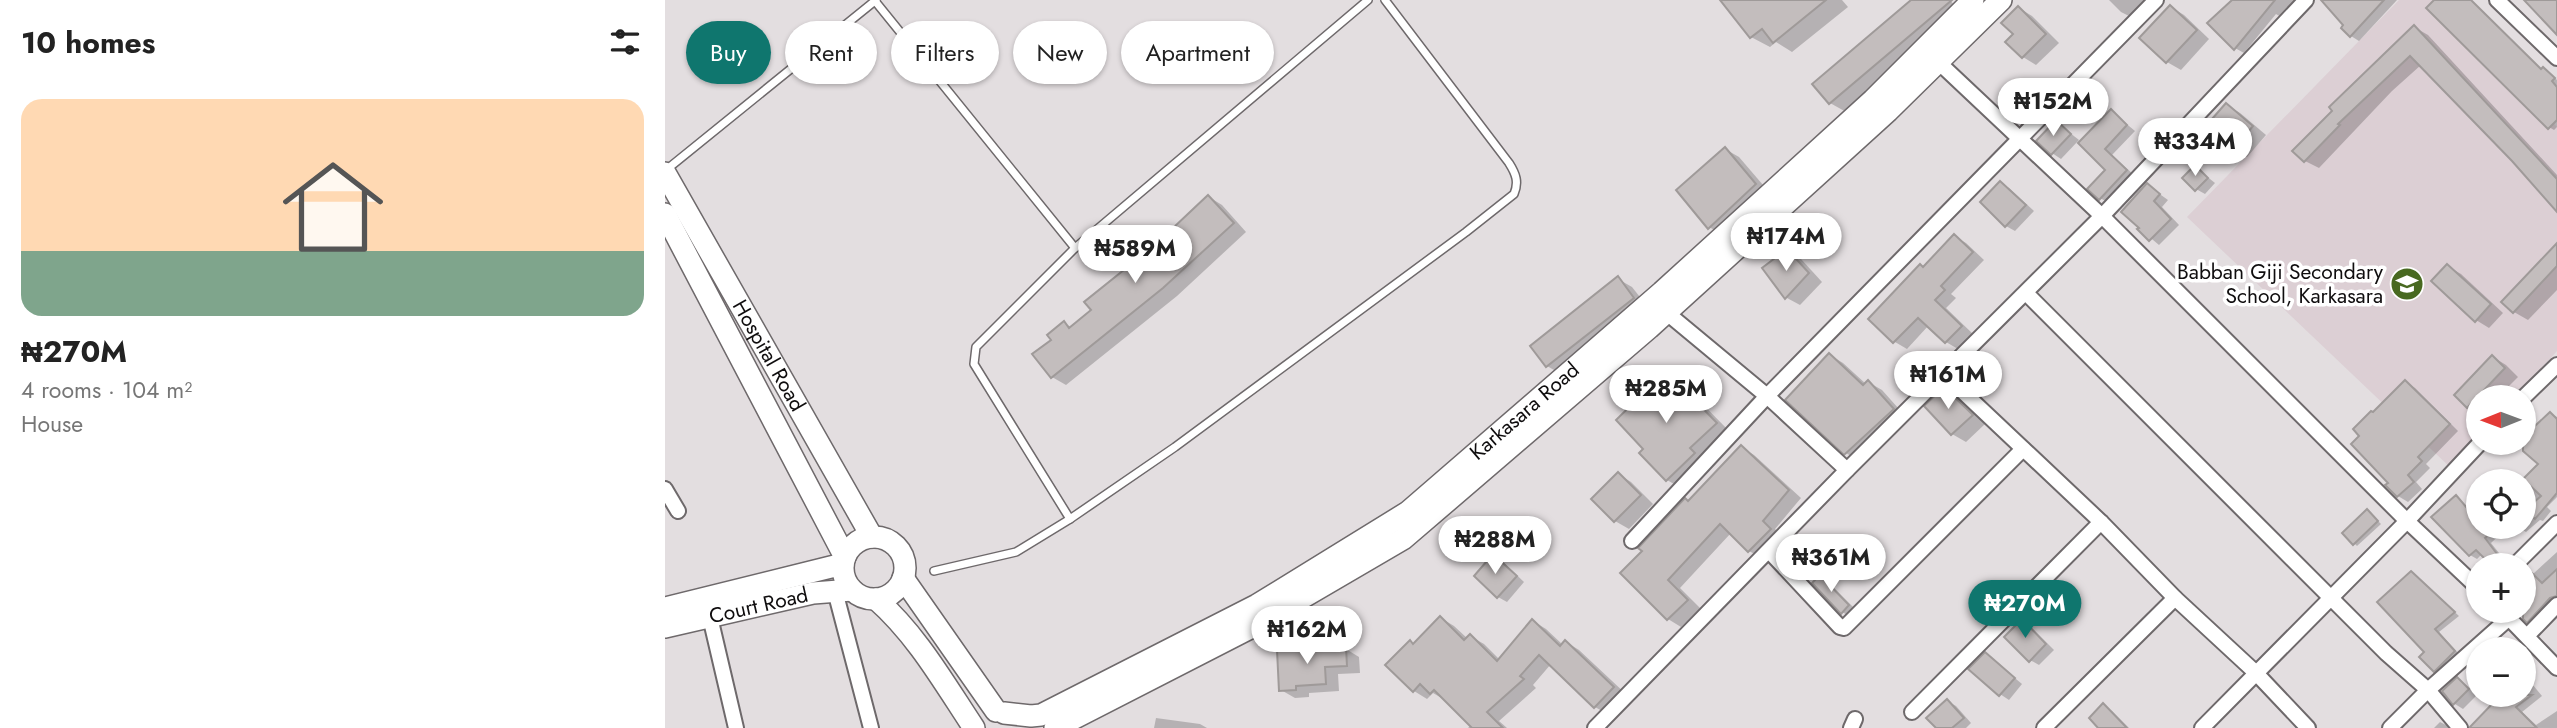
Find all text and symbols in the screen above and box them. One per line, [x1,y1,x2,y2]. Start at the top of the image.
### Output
text: 10 homes [21,21,155,64]
chip: Buy [686,21,771,84]
chip: Rent [785,21,877,84]
chip: Filters [891,21,999,84]
chip: New [1013,21,1107,84]
chip: Apartment [1121,21,1274,84]
icon: filters [606,23,644,61]
pin: ₦152M [2004,78,2102,138]
text: ₦152M [2014,84,2092,118]
pin: ₦334M [2146,118,2244,178]
text: ₦334M [2154,124,2236,158]
icon: home [270,144,396,270]
pin: ₦174M [1737,214,1835,273]
text: ₦174M [1747,219,1825,253]
pin: ₦589M [1086,226,1184,285]
text: ₦589M [1094,231,1176,265]
place label: Babban Giji Secondary School, Karkasara [2177,257,2384,311]
school or university icon: Babban Giji Secondary School, Karkasara [2388,265,2426,303]
street label: Hospital Road [725,294,813,417]
text: ₦270M [21,330,127,373]
pin: ₦161M [1899,352,1997,411]
street label: Karkasara Road [1463,355,1586,467]
text: ₦161M [1910,357,1986,391]
pin: ₦285M [1617,366,1715,425]
text: ₦285M [1625,371,1707,405]
text: 4 rooms · 104 m² [21,373,192,407]
north arrow [2466,385,2536,455]
map controls [2466,385,2536,707]
text: House [21,407,83,441]
button: locate [2466,469,2536,539]
pin: ₦288M [1446,516,1544,576]
text: ₦288M [1454,522,1536,556]
pin: ₦361M [1782,534,1880,594]
text: ₦361M [1792,540,1870,574]
button: + [2466,553,2536,623]
street label: Court Road [706,580,811,631]
pin: ₦270M [1976,580,2074,640]
text: ₦270M [1984,586,2066,620]
pin: ₦162M [1258,606,1356,666]
text: ₦162M [1267,612,1347,646]
button: − [2466,637,2536,707]

